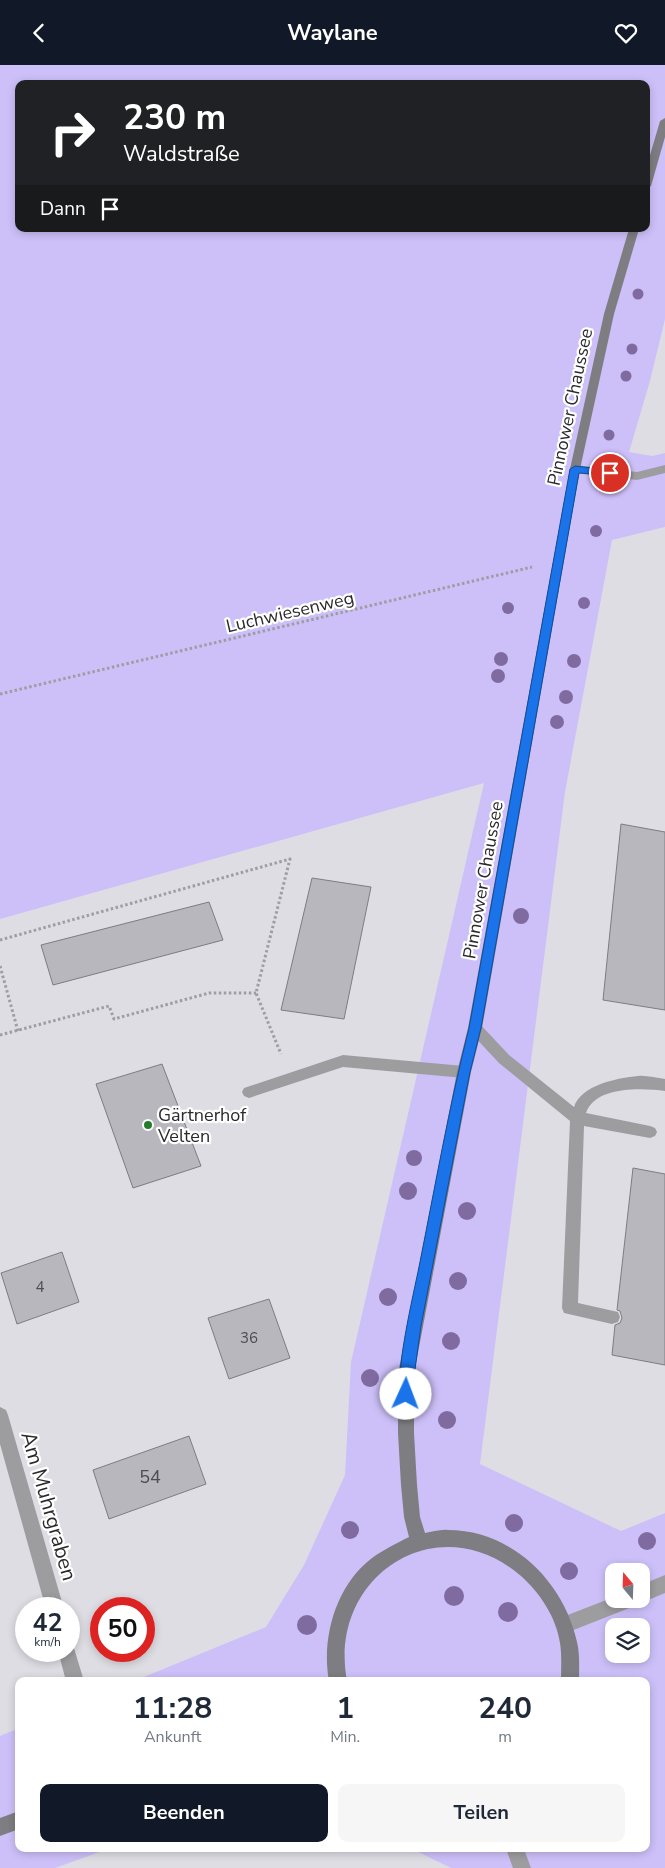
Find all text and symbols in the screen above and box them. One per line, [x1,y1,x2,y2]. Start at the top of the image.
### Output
text: Waylane [287,18,378,48]
icon: back [25,19,53,47]
icon: heart [612,19,640,47]
text: 230 m [123,94,226,141]
icon: right [40,100,105,165]
text: Waldstraße [123,139,240,169]
icon: arrive [96,195,124,223]
text: Dann [40,196,86,222]
street label: Pinnower Chaussee [542,326,598,488]
pin [589,452,631,494]
icon: arrive [596,459,624,487]
street label: Luchwiesenweg [224,586,356,638]
street label: Pinnower Chaussee [457,799,509,961]
place label: Gärtnerhof Velten [157,1103,247,1148]
marker: Gärtnerhof Velten [142,1119,154,1131]
house number: 4 [35,1277,45,1297]
house number: 36 [240,1328,258,1348]
position arrow [379,1367,431,1419]
street label: Am Muhrgraben [14,1428,84,1584]
house number: 54 [139,1465,161,1489]
north arrow [605,1563,650,1607]
map controls [605,1563,650,1663]
speed limit sign: 50 [90,1597,155,1662]
text: 42 [32,1606,63,1640]
button: layers [605,1618,650,1663]
text: km/h [34,1634,61,1650]
text: 11:28 [133,1688,212,1729]
text: 1 [336,1688,354,1729]
text: 240 [478,1688,532,1729]
text: Ankunft [144,1726,201,1748]
text: Min. [330,1726,360,1748]
text: m [498,1726,512,1748]
button: Beenden [40,1784,328,1842]
button: Teilen [338,1784,625,1842]

